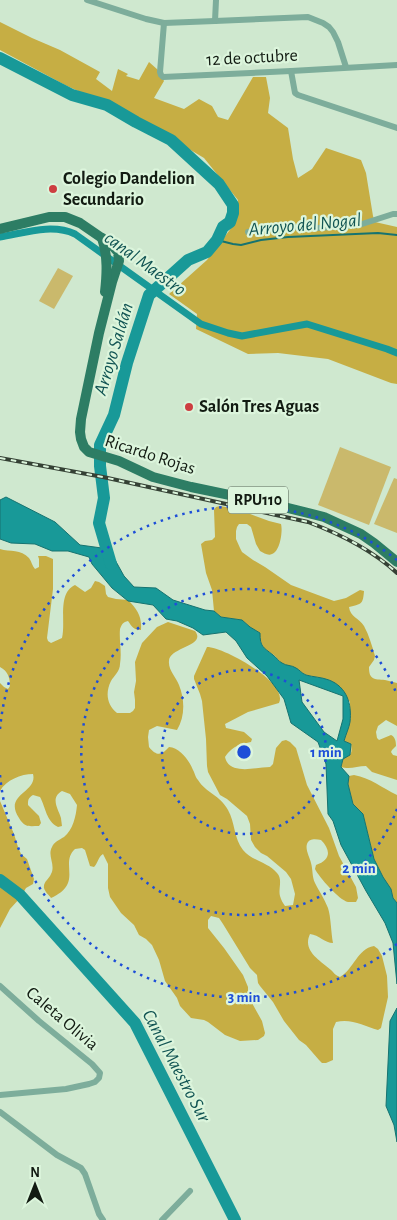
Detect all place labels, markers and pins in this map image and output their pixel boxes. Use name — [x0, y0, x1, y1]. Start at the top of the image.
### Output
place label: Colegio Dandelion Secundario — [63, 170, 195, 209]
marker: Colegio Dandelion Secundario — [47, 183, 59, 195]
place label: Salón Tres Aguas — [199, 398, 319, 416]
marker: Salón Tres Aguas — [183, 401, 195, 413]
centre of rings — [235, 743, 253, 761]

